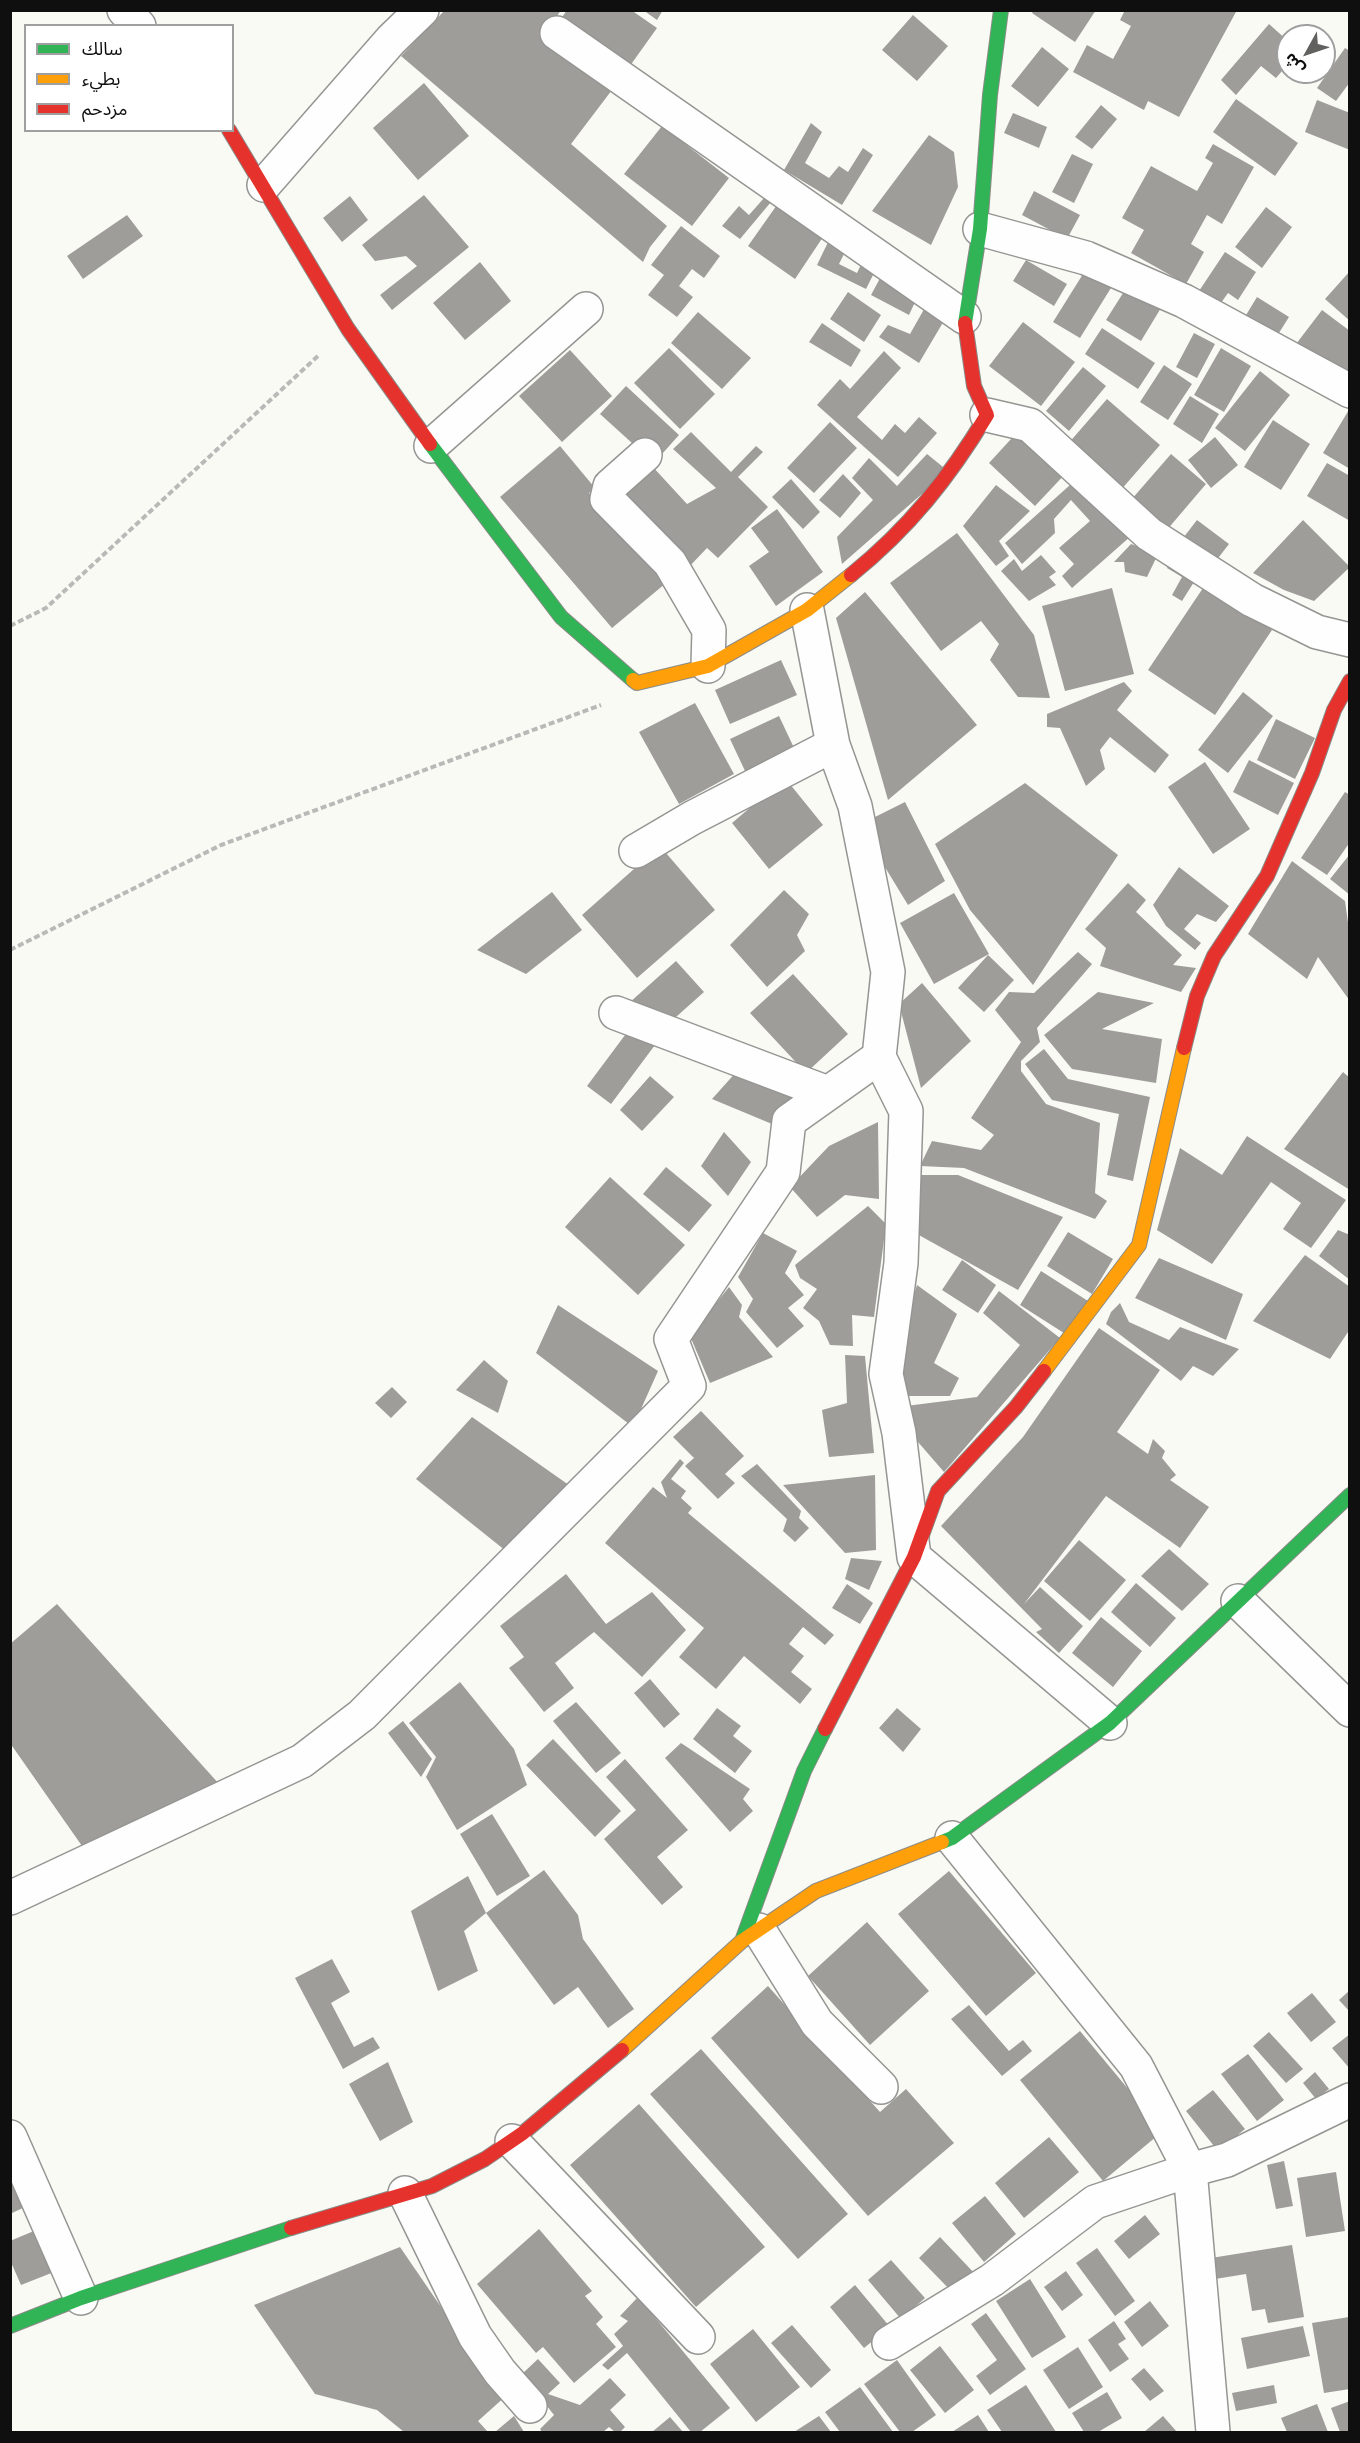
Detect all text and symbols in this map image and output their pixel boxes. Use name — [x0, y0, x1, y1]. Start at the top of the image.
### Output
legend — [24, 24, 234, 132]
north arrow — [1276, 24, 1336, 84]
text: سالك — [82, 37, 123, 60]
text: ش — [1279, 49, 1308, 79]
text: بطيء — [82, 67, 120, 90]
text: مزدحم — [82, 97, 127, 120]

